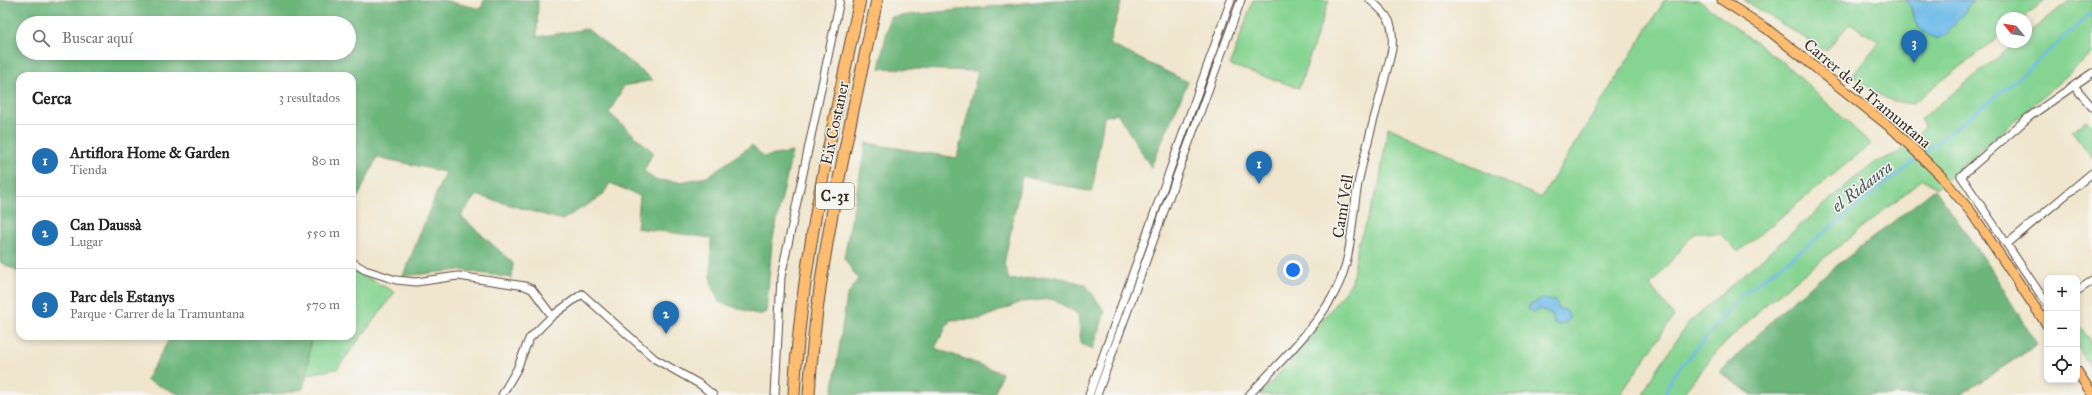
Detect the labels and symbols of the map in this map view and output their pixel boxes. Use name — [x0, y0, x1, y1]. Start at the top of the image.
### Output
north arrow — [1996, 12, 2032, 48]
pin: 3 — [1901, 30, 1927, 63]
street label: Carrer de la Tramuntana — [1800, 35, 1935, 152]
street label: Eix Costaner — [816, 80, 853, 167]
pin: 1 — [1246, 151, 1272, 184]
water label: el Ridaura — [1828, 156, 1897, 217]
street label: Camí Vell — [1328, 172, 1357, 239]
road number: C-31 — [816, 183, 854, 209]
your location — [1283, 260, 1303, 280]
pin: 2 — [653, 301, 679, 334]

